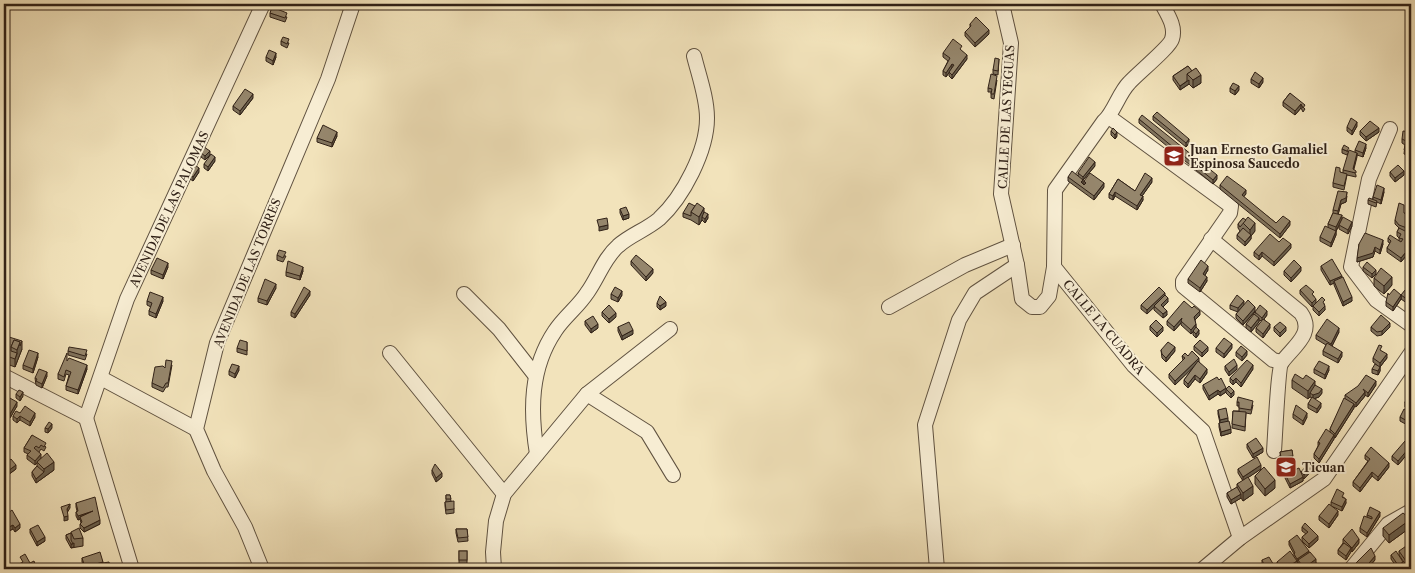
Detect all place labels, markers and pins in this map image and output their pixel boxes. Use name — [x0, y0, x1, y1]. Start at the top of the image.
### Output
place label: Juan Ernesto Gamaliel Espinosa Saucedo — [1188, 142, 1328, 171]
school or university icon: Juan Ernesto Gamaliel Espinosa Saucedo — [1162, 144, 1186, 168]
school or university icon: Ticuan — [1274, 455, 1298, 479]
place label: Ticuan — [1302, 460, 1346, 475]

